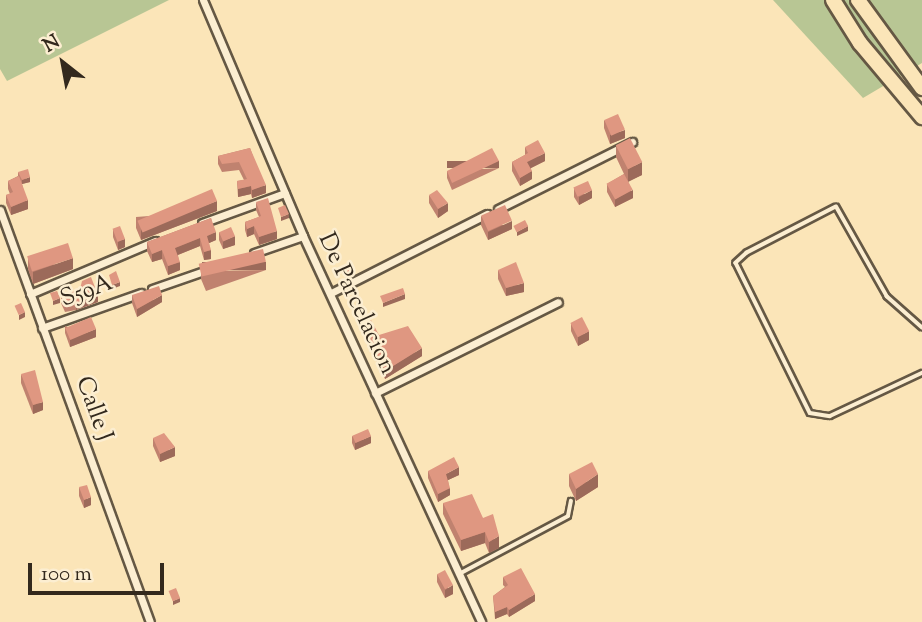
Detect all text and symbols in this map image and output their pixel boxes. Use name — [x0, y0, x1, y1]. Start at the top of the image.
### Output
north arrow — [28, 28, 98, 98]
text: N — [38, 29, 65, 60]
street label: De Parcelacion — [311, 229, 401, 379]
street label: S59A — [57, 269, 117, 315]
street label: Calle J — [68, 373, 118, 445]
scale bar — [32, 548, 168, 592]
text: 100 m — [41, 560, 92, 590]

